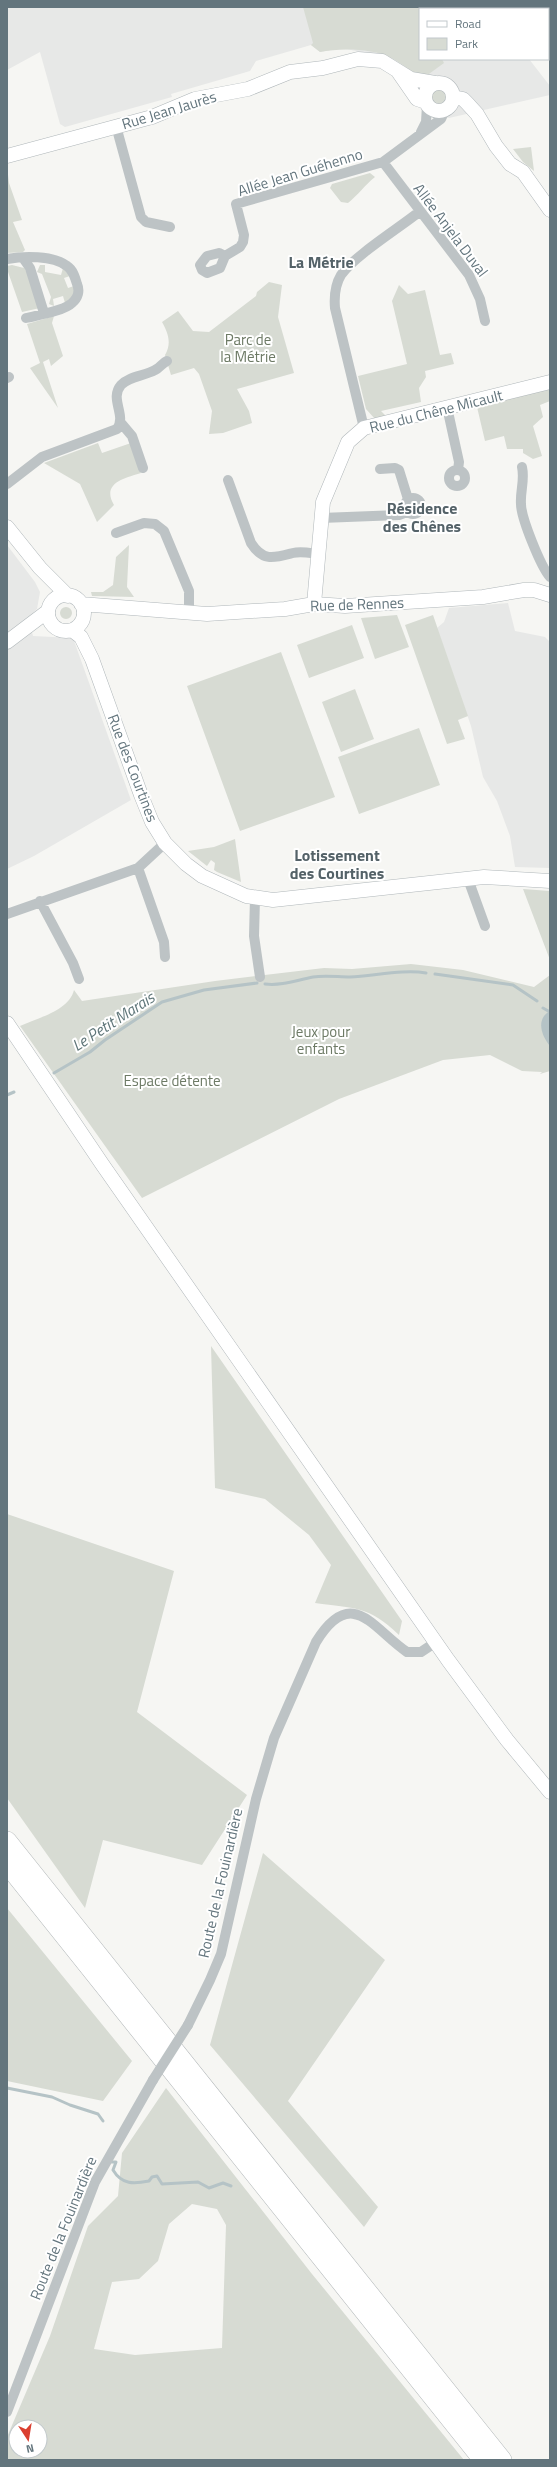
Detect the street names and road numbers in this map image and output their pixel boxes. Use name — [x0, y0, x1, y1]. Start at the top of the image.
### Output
street label: Rue Jean Jaurès — [119, 85, 219, 135]
street label: Allée Jean Guéhenno — [235, 142, 365, 202]
street label: Allée Anjela Duval — [408, 178, 494, 282]
street label: Rue du Chêne Micault — [367, 383, 506, 439]
street label: Rue de Rennes — [310, 591, 404, 617]
street label: Rue des Courtines — [102, 711, 164, 825]
street label: Route de la Fouinardière — [192, 1806, 248, 1960]
street label: Route de la Fouinardière — [24, 2153, 102, 2303]

